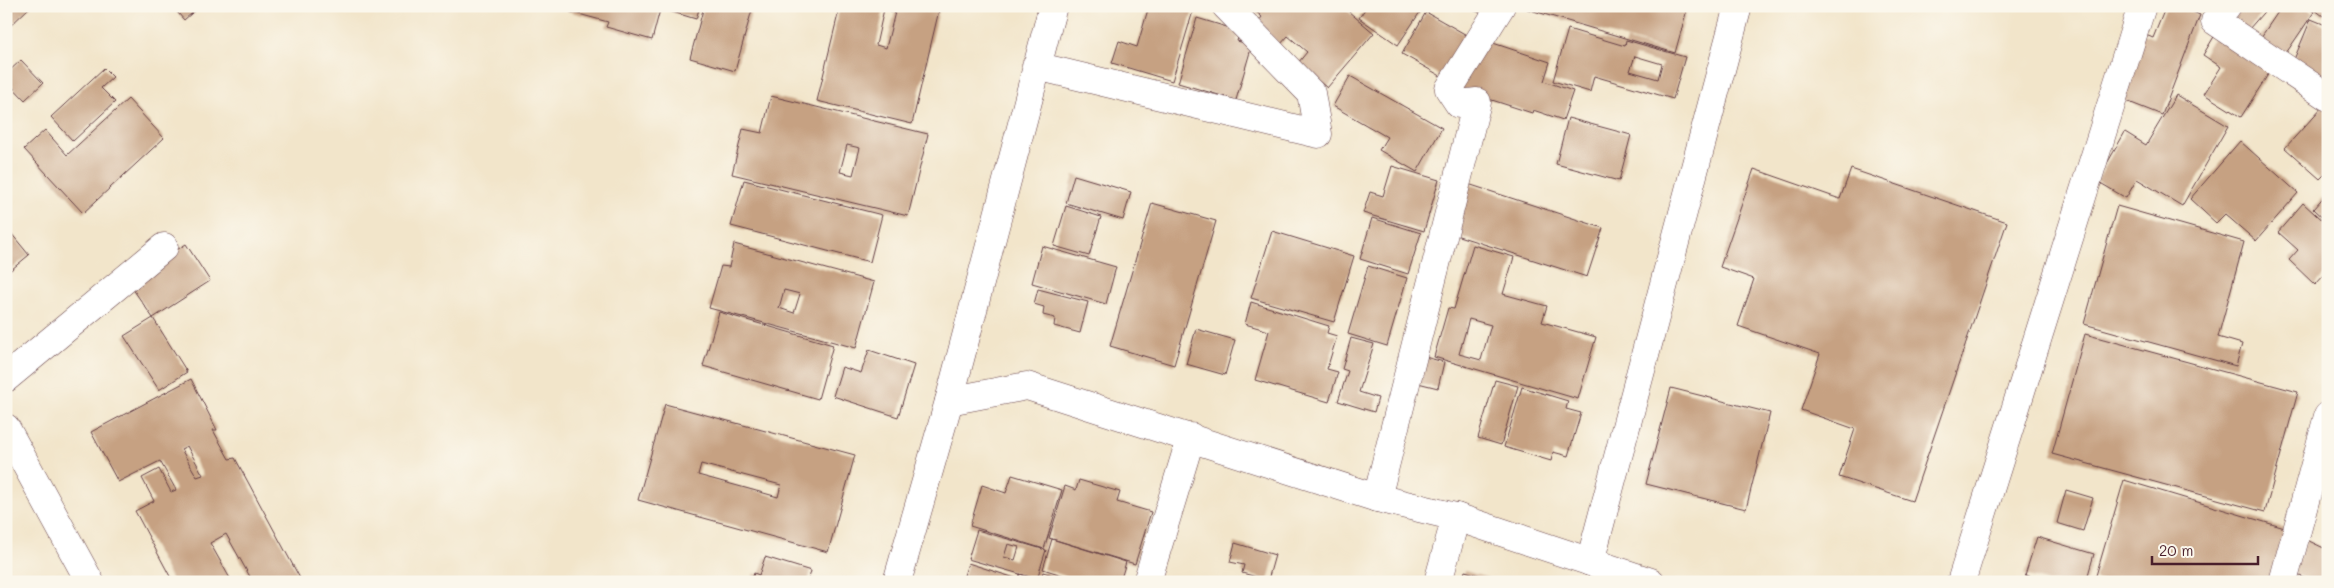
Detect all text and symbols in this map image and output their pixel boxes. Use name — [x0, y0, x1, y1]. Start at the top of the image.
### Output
scale bar — [2152, 533, 2258, 565]
text: 20 m — [2159, 540, 2193, 560]

